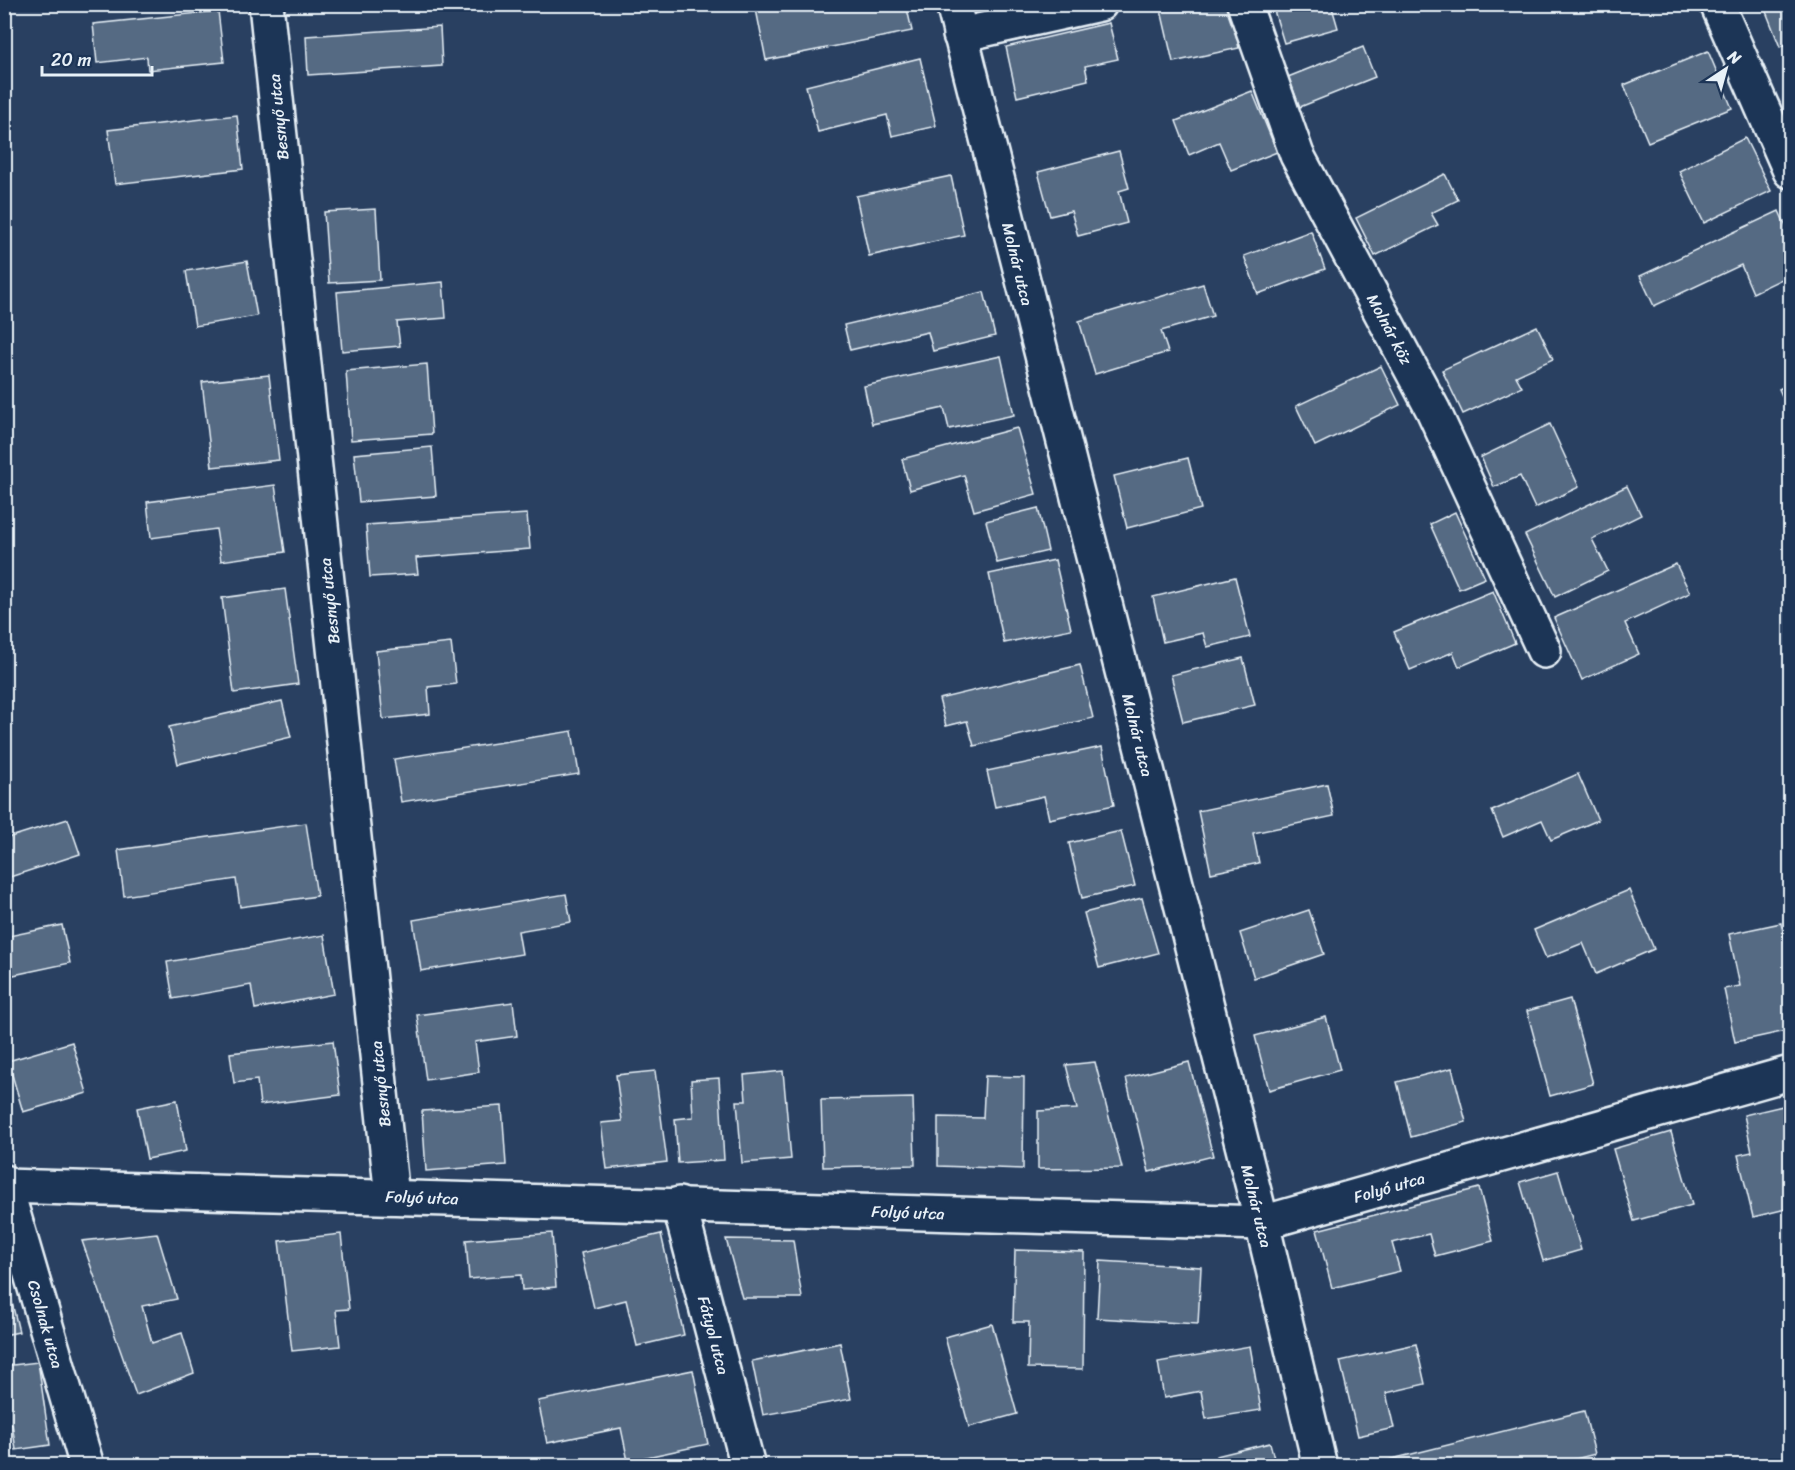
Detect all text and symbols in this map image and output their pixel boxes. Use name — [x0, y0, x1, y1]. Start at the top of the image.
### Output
scale bar — [42, 39, 152, 77]
north arrow — [1696, 39, 1756, 99]
text: N — [1721, 42, 1748, 73]
text: 20 m — [51, 44, 91, 76]
street label: Besnyő utca — [260, 72, 297, 161]
street label: Molnár utca — [993, 220, 1042, 309]
street label: Molnár köz — [1359, 288, 1421, 371]
street label: Besnyő utca — [311, 556, 348, 645]
street label: Molnár utca — [1113, 691, 1162, 780]
street label: Besnyő utca — [362, 1039, 399, 1128]
street label: Molnár utca — [1232, 1162, 1281, 1251]
street label: Folyó utca — [1350, 1163, 1428, 1211]
street label: Folyó utca — [385, 1182, 459, 1213]
street label: Folyó utca — [871, 1197, 945, 1228]
street label: Csolnak utca — [19, 1276, 72, 1372]
street label: Fátyol utca — [689, 1293, 738, 1378]

